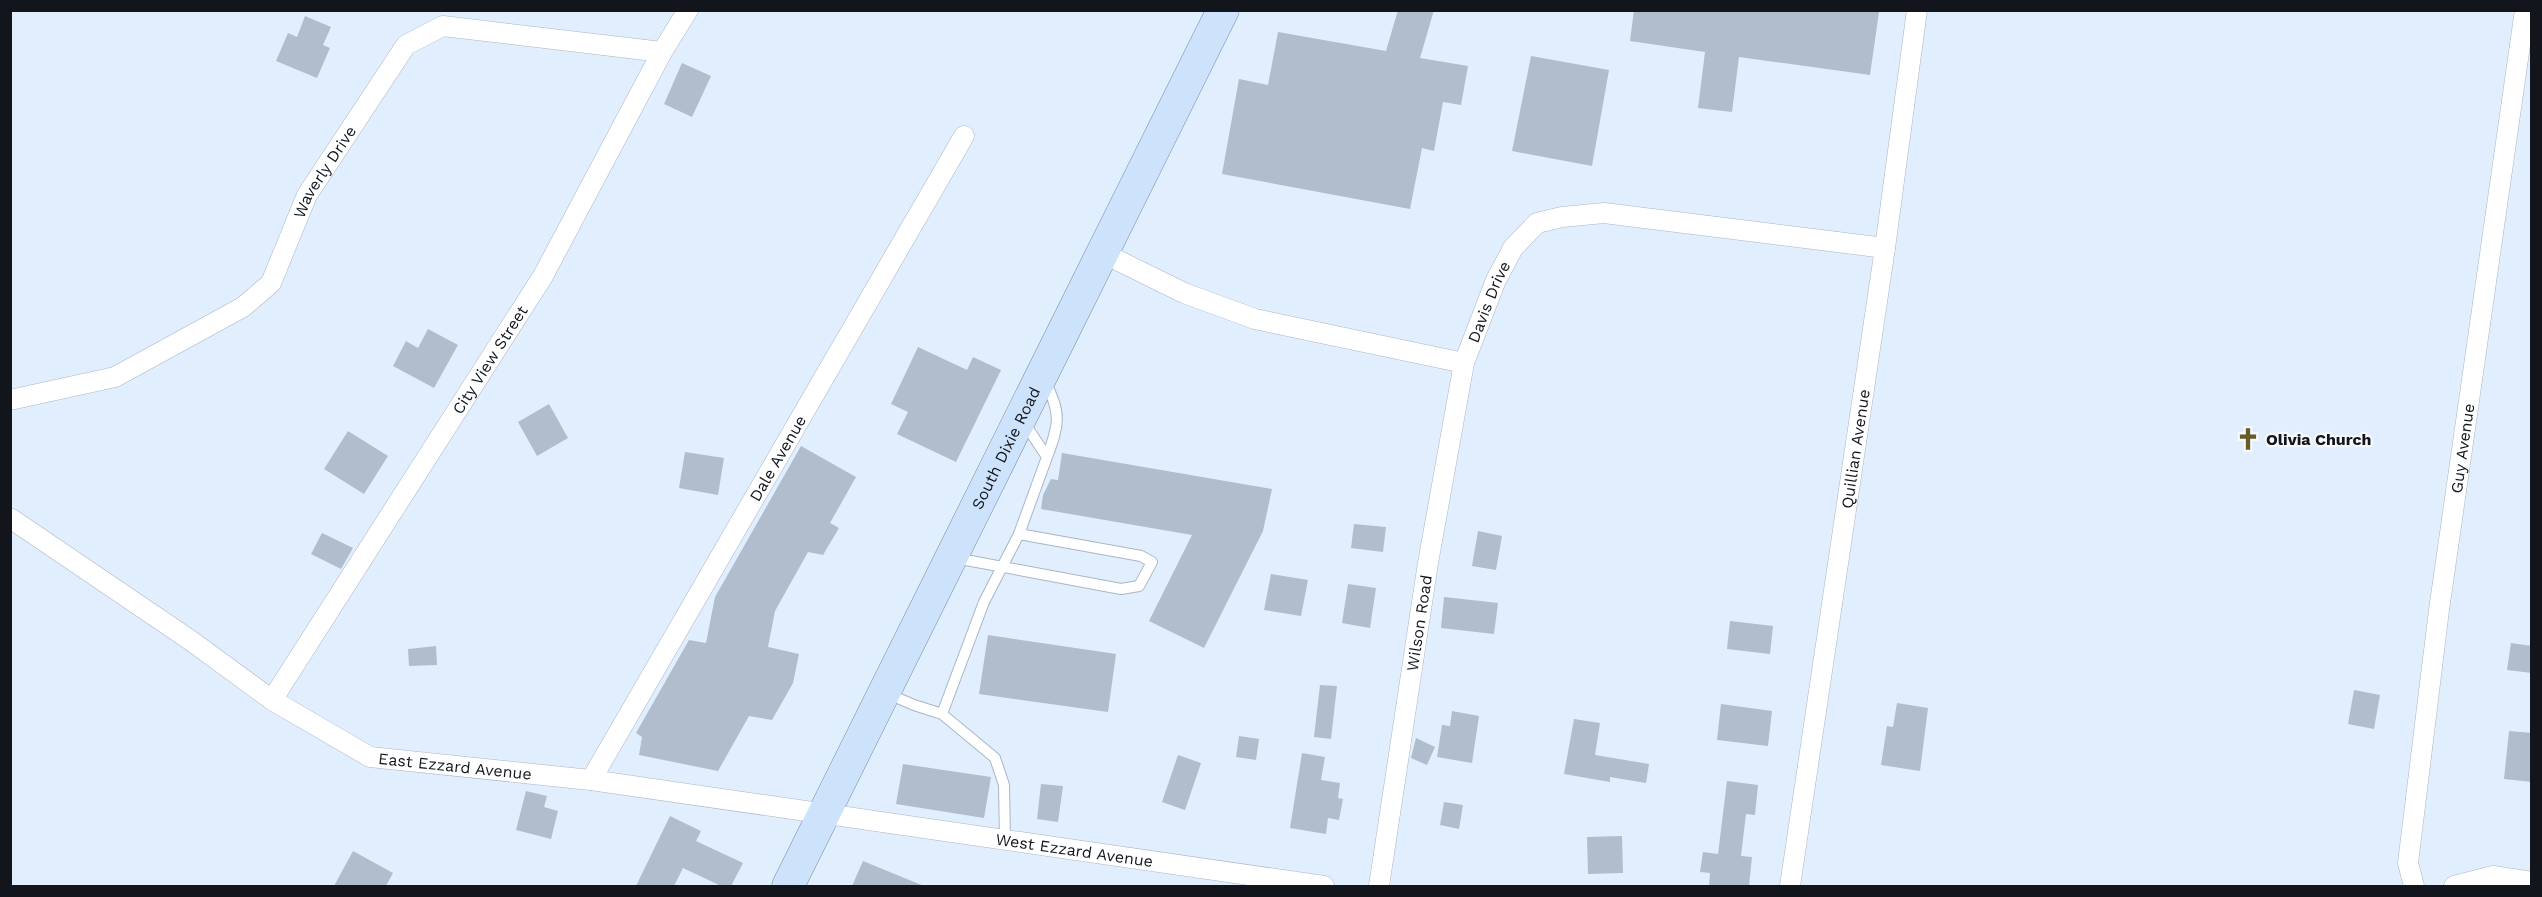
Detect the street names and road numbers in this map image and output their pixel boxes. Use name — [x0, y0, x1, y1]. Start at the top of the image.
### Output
street label: Waverly Drive — [290, 122, 360, 221]
street label: Davis Drive — [1464, 258, 1514, 345]
street label: City View Street — [448, 302, 532, 418]
street label: South Dixie Road — [968, 384, 1044, 513]
street label: Quillian Avenue — [1837, 388, 1874, 510]
street label: Guy Avenue — [2447, 402, 2479, 495]
street label: Dale Avenue — [746, 412, 810, 505]
street label: Wilson Road — [1403, 574, 1436, 672]
street label: East Ezzard Avenue — [377, 749, 533, 784]
street label: West Ezzard Avenue — [994, 830, 1154, 871]

